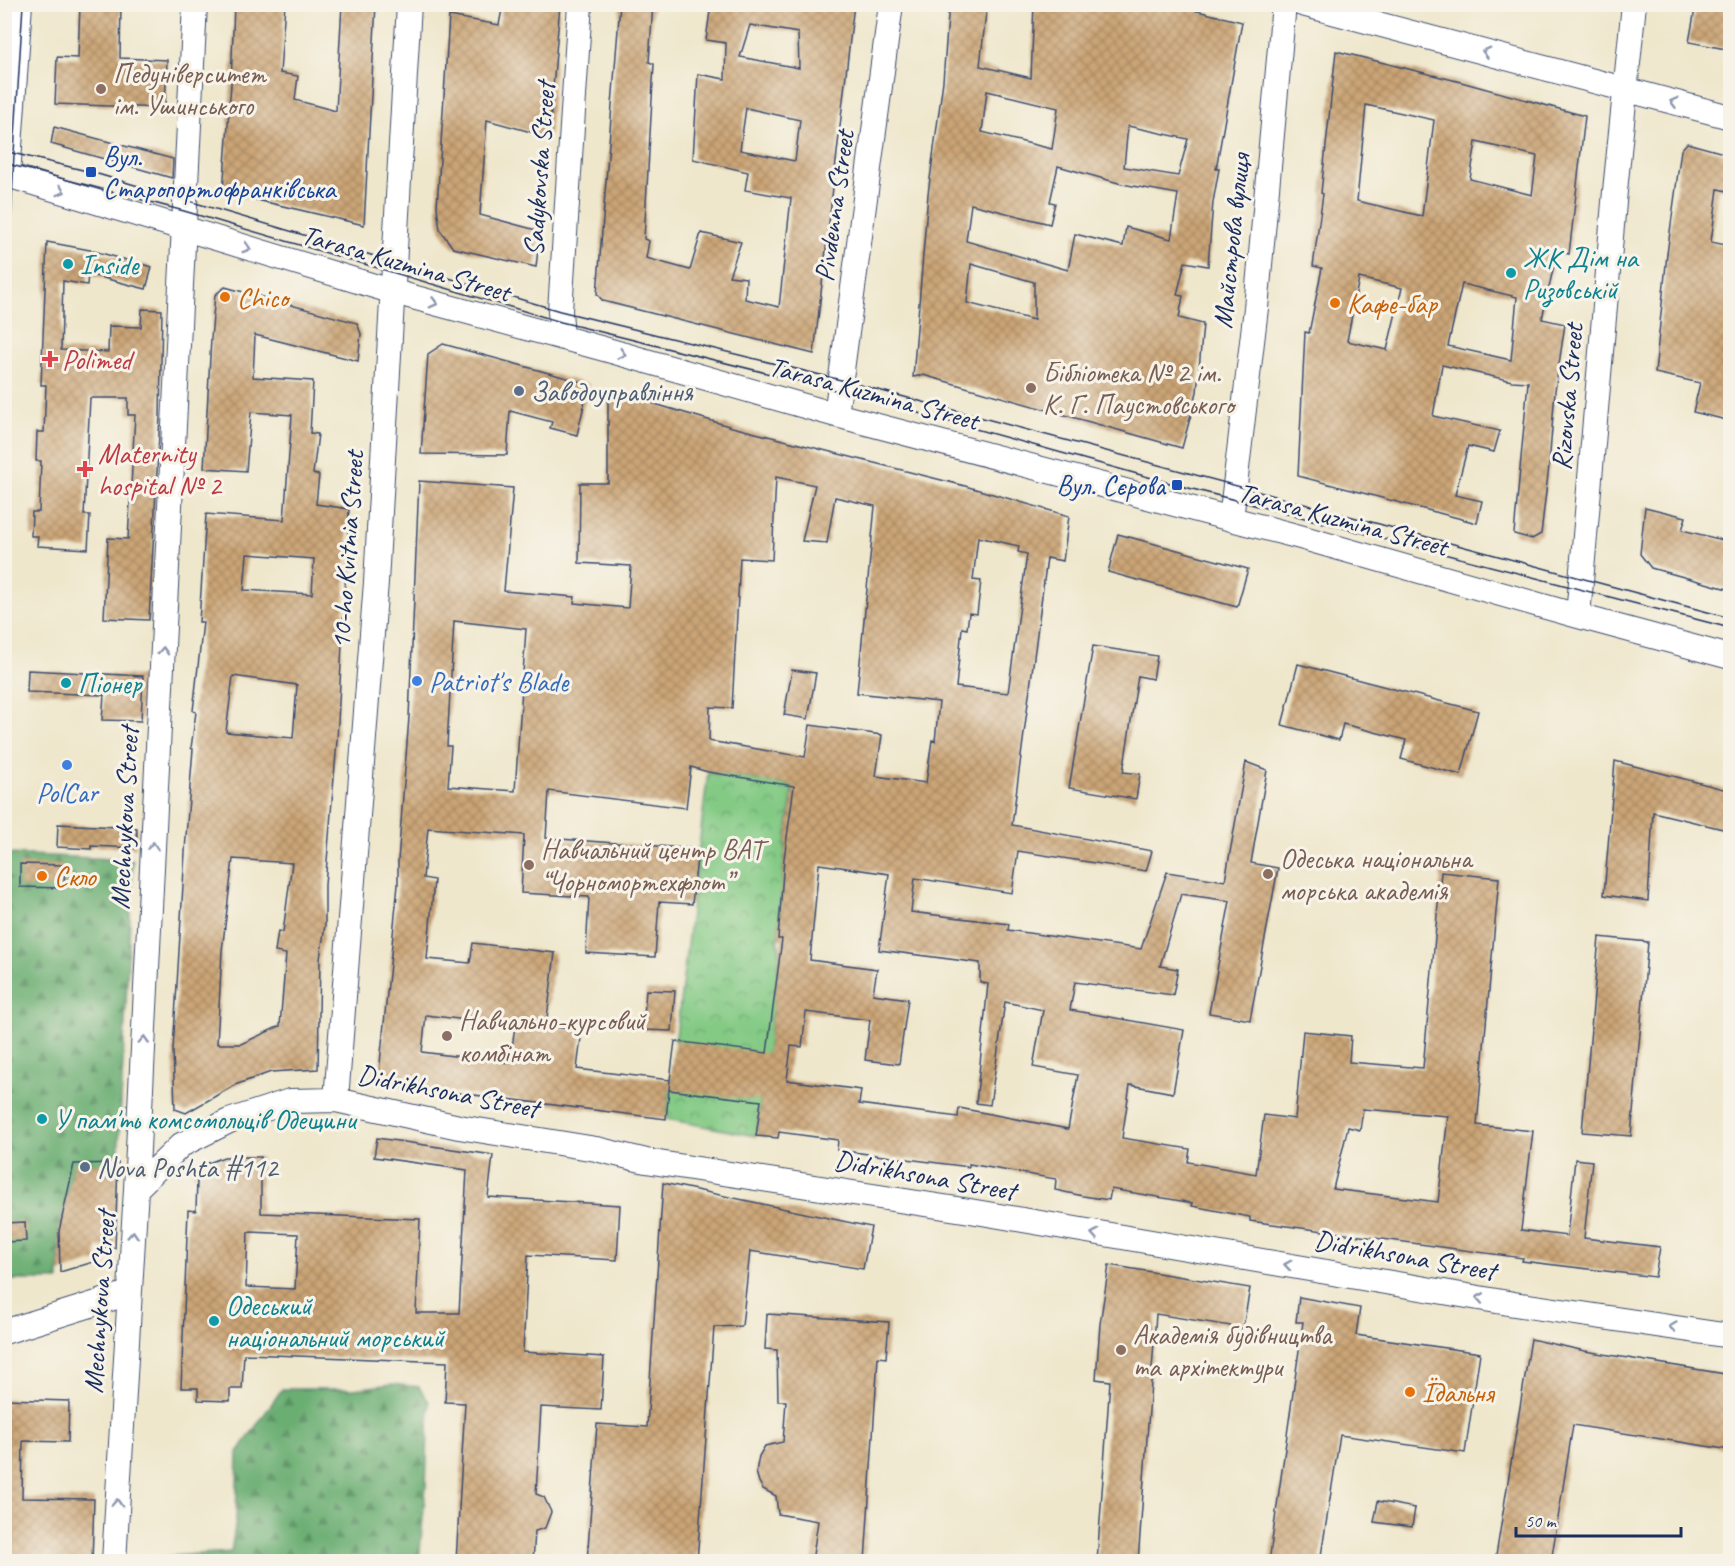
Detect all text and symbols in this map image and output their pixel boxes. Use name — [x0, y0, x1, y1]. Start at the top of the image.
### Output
one-way arrow — [1481, 47, 1491, 60]
place label: Педуніверситет ім. Ушинського — [113, 56, 267, 123]
street label: Sadykovska Street — [515, 77, 563, 257]
marker: Педуніверситет ім. Ушинського — [94, 82, 108, 96]
one-way arrow — [1669, 97, 1680, 109]
street label: Pivdenna Street — [806, 126, 862, 284]
place label: Вул. Старопортофранківська — [103, 139, 337, 206]
street label: Майстрова вулиця — [1204, 150, 1258, 330]
marker: Вул. Старопортофранківська — [84, 165, 98, 179]
one-way arrow — [55, 184, 66, 196]
street label: Tarasa Kuzmina Street — [298, 217, 517, 310]
place label: ЖК Дім на Ризовській — [1523, 240, 1640, 308]
one-way arrow — [241, 241, 252, 253]
place label: Inside — [80, 247, 140, 282]
marker: Inside — [61, 257, 75, 271]
marker: ЖК Дім на Ризовській — [1504, 266, 1518, 280]
place label: Chico — [237, 280, 291, 315]
place label: Кафе-бар — [1347, 286, 1438, 321]
marker: Chico — [218, 290, 232, 304]
one-way arrow — [428, 296, 439, 308]
marker: Кафе-бар — [1328, 296, 1342, 310]
street label: Rizovska Street — [1543, 320, 1591, 472]
place label: Polimed — [62, 342, 135, 377]
one-way arrow — [616, 347, 627, 359]
street label: Tarasa Kuzmina Street — [765, 348, 985, 438]
marker: Polimed — [43, 352, 57, 366]
place label: Бібліотека № 2 ім. К. Г. Паустовського — [1043, 355, 1237, 422]
place label: Заводоуправління — [531, 374, 694, 409]
marker: Бібліотека № 2 ім. К. Г. Паустовського — [1024, 381, 1038, 395]
marker: Заводоуправління — [512, 384, 526, 398]
place label: Maternity hospital № 2 — [98, 436, 223, 503]
street label: 10-ho Kvitnia Street — [323, 447, 372, 650]
marker: Maternity hospital № 2 — [76, 460, 94, 478]
place label: Вул. Сєрова — [1057, 468, 1167, 503]
street label: Tarasa Kuzmina Street — [1234, 474, 1454, 564]
marker: Вул. Сєрова — [1170, 478, 1184, 492]
one-way arrow — [156, 646, 169, 655]
place label: Patriot's Blade — [429, 664, 570, 699]
place label: Піонер — [78, 666, 143, 701]
marker: Patriot's Blade — [410, 674, 424, 688]
marker: Піонер — [59, 676, 73, 690]
street label: Mechnykova Street — [102, 722, 146, 910]
marker: PolCar — [60, 758, 74, 772]
place label: PolCar — [36, 775, 100, 810]
place label: Навчальний центр ВАТ “Чорномортехфлот” — [541, 832, 770, 899]
one-way arrow — [147, 841, 160, 850]
place label: Одеська національна морська академія — [1280, 841, 1474, 908]
marker: Навчальний центр ВАТ “Чорномортехфлот” — [522, 858, 536, 872]
place label: Скло — [54, 859, 98, 894]
marker: Одеська національна морська академія — [1261, 867, 1275, 881]
marker: Скло — [35, 869, 49, 883]
place label: Навчально-курсовий комбінат — [459, 1003, 647, 1070]
marker: Навчально-курсовий комбінат — [440, 1029, 454, 1043]
one-way arrow — [137, 1036, 150, 1045]
street label: Didrikhsona Street — [355, 1056, 545, 1126]
place label: У пам'ть комсомольців Одещини — [54, 1102, 359, 1137]
marker: У пам'ть комсомольців Одещини — [35, 1112, 49, 1126]
street label: Didrikhsona Street — [832, 1142, 1022, 1209]
place label: Nova Poshta #112 — [97, 1150, 280, 1185]
marker: Nova Poshta #112 — [78, 1160, 92, 1174]
street label: Mechnykova Street — [75, 1206, 123, 1394]
street label: Didrikhsona Street — [1312, 1222, 1502, 1289]
one-way arrow — [1090, 1228, 1100, 1241]
one-way arrow — [126, 1231, 139, 1240]
one-way arrow — [1283, 1260, 1292, 1272]
place label: Одеський національний морський — [226, 1288, 446, 1355]
one-way arrow — [1475, 1292, 1485, 1305]
marker: Одеський національний морський — [207, 1314, 221, 1328]
place label: Академія будівництва та архітектури — [1133, 1317, 1333, 1384]
one-way arrow — [1668, 1322, 1677, 1334]
marker: Академія будівництва та архітектури — [1114, 1343, 1128, 1357]
place label: Їдальня — [1422, 1375, 1496, 1410]
marker: Їдальня — [1403, 1385, 1417, 1399]
one-way arrow — [111, 1499, 124, 1508]
scale bar — [1516, 1500, 1681, 1538]
text: 50 m — [1525, 1510, 1558, 1532]

